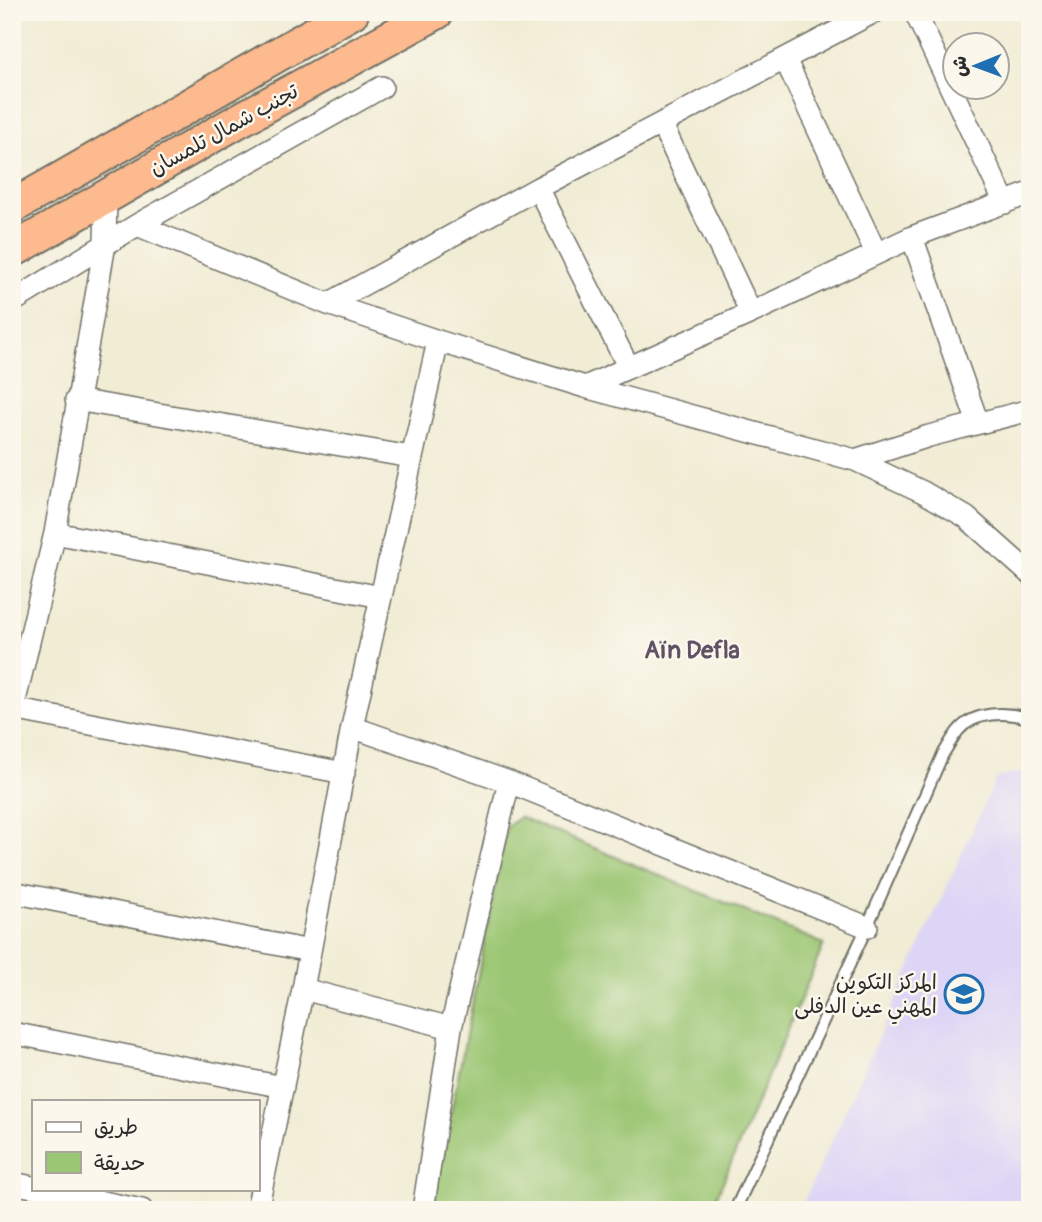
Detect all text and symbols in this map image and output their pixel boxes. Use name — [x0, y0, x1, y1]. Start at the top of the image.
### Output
north arrow — [940, 32, 1010, 102]
text: ش — [948, 56, 972, 77]
street label: تجنب شمال تلمسان — [145, 77, 304, 182]
district label: Aïn Defla — [644, 636, 740, 665]
place label: المركز التكوين المهني عين الدفلى — [794, 969, 937, 1025]
school or university icon: المركز التكوين المهني عين الدفلى — [943, 973, 985, 1015]
legend — [32, 1100, 259, 1190]
text: طريق — [94, 1114, 138, 1141]
text: حديقة — [94, 1150, 145, 1177]

